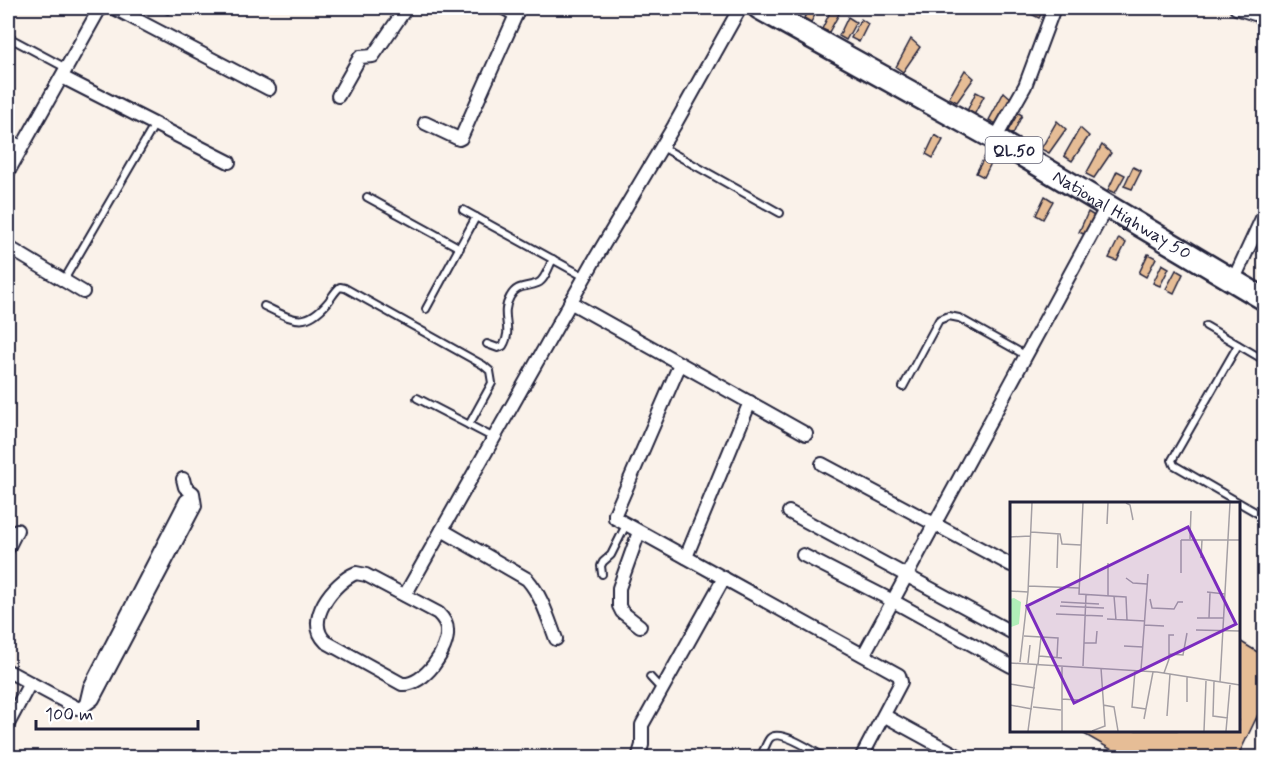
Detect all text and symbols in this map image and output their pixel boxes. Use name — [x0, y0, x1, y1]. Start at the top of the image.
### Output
road number: QL.50 — [986, 137, 1042, 163]
street label: National Highway 50 — [1048, 165, 1196, 266]
inset map — [1010, 502, 1239, 732]
scale bar — [36, 693, 198, 731]
text: 100 m — [45, 703, 93, 727]

